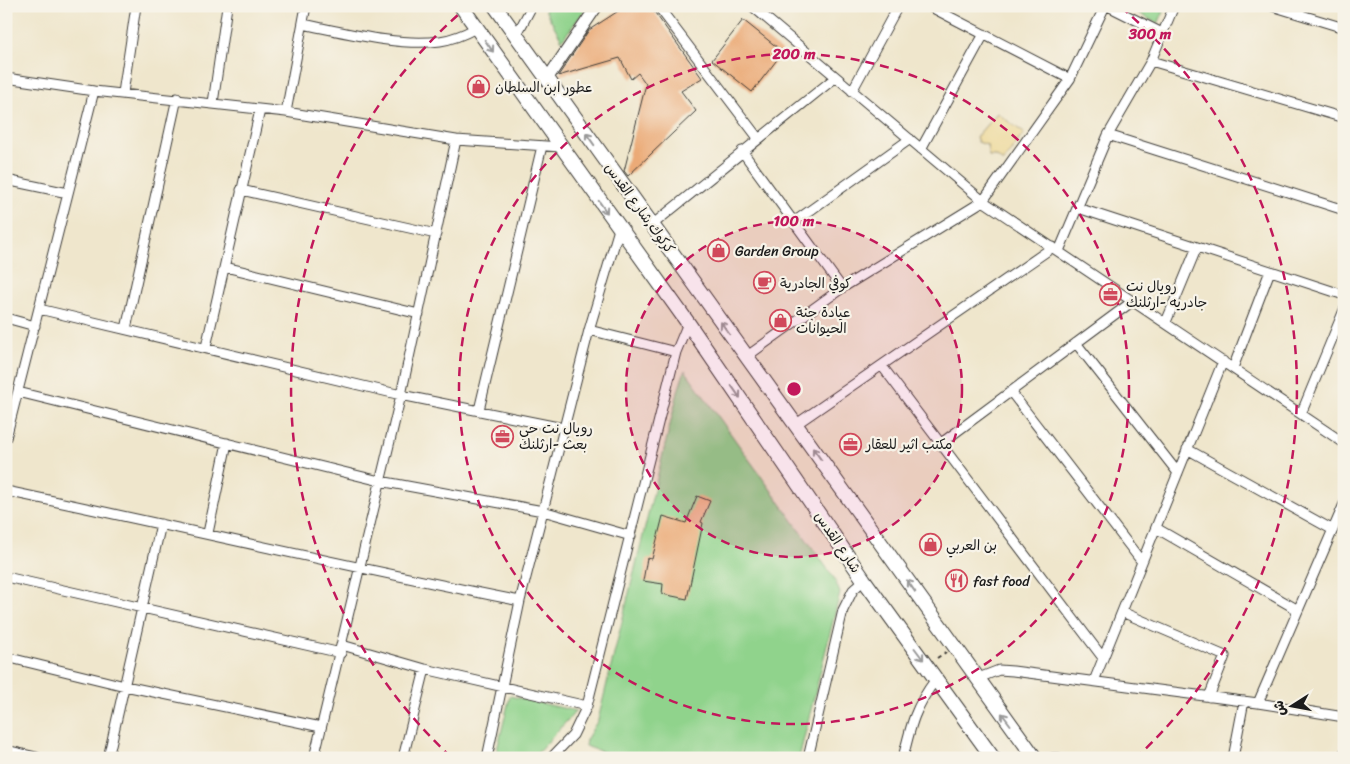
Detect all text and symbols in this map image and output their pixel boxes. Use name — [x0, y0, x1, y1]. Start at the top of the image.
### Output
text: 300 m — [1128, 21, 1172, 47]
one-way arrow — [484, 39, 494, 53]
text: 200 m — [771, 41, 816, 67]
shop icon: عطور ابن السلطان — [467, 75, 491, 99]
place label: عطور ابن السلطان — [495, 75, 593, 100]
one-way arrow — [585, 132, 595, 146]
street label: كركوك,شارع القدس — [598, 157, 681, 259]
one-way arrow — [598, 200, 608, 214]
text: 100 m — [774, 208, 815, 234]
shop icon: Garden Group — [707, 239, 731, 263]
place label: Garden Group — [735, 239, 819, 264]
cafe icon: كوفي الجادرية — [752, 271, 776, 295]
place label: كوفي الجادرية — [780, 271, 852, 296]
place label: رويال نت جادريه -ارثلنك — [1126, 274, 1207, 315]
office icon: رويال نت جادريه -ارثلنك — [1098, 282, 1122, 306]
place label: عيادة جنة الحيوانات — [796, 300, 850, 341]
shop icon: عيادة جنة الحيوانات — [768, 308, 792, 332]
one-way arrow — [720, 321, 730, 335]
centre of rings — [785, 380, 803, 398]
one-way arrow — [731, 385, 741, 399]
place label: رويال نت حي بعث -ارثلنك — [519, 416, 593, 457]
office icon: رويال نت حي بعث -ارثلنك — [491, 424, 515, 448]
office icon: مكتب اثير للعقار — [838, 432, 862, 456]
place label: مكتب اثير للعقار — [865, 432, 952, 457]
one-way arrow — [811, 448, 822, 461]
street label: شارع القدس — [808, 506, 868, 578]
shop icon: بن العربي — [918, 533, 942, 557]
place label: بن العربي — [946, 533, 997, 558]
restaurant icon: fast food — [945, 569, 969, 593]
place label: fast food — [973, 569, 1031, 594]
one-way arrow — [906, 580, 916, 594]
one-way arrow — [913, 647, 924, 660]
north arrow — [1268, 682, 1318, 732]
text: ش — [1266, 698, 1293, 718]
one-way arrow — [1000, 713, 1011, 726]

